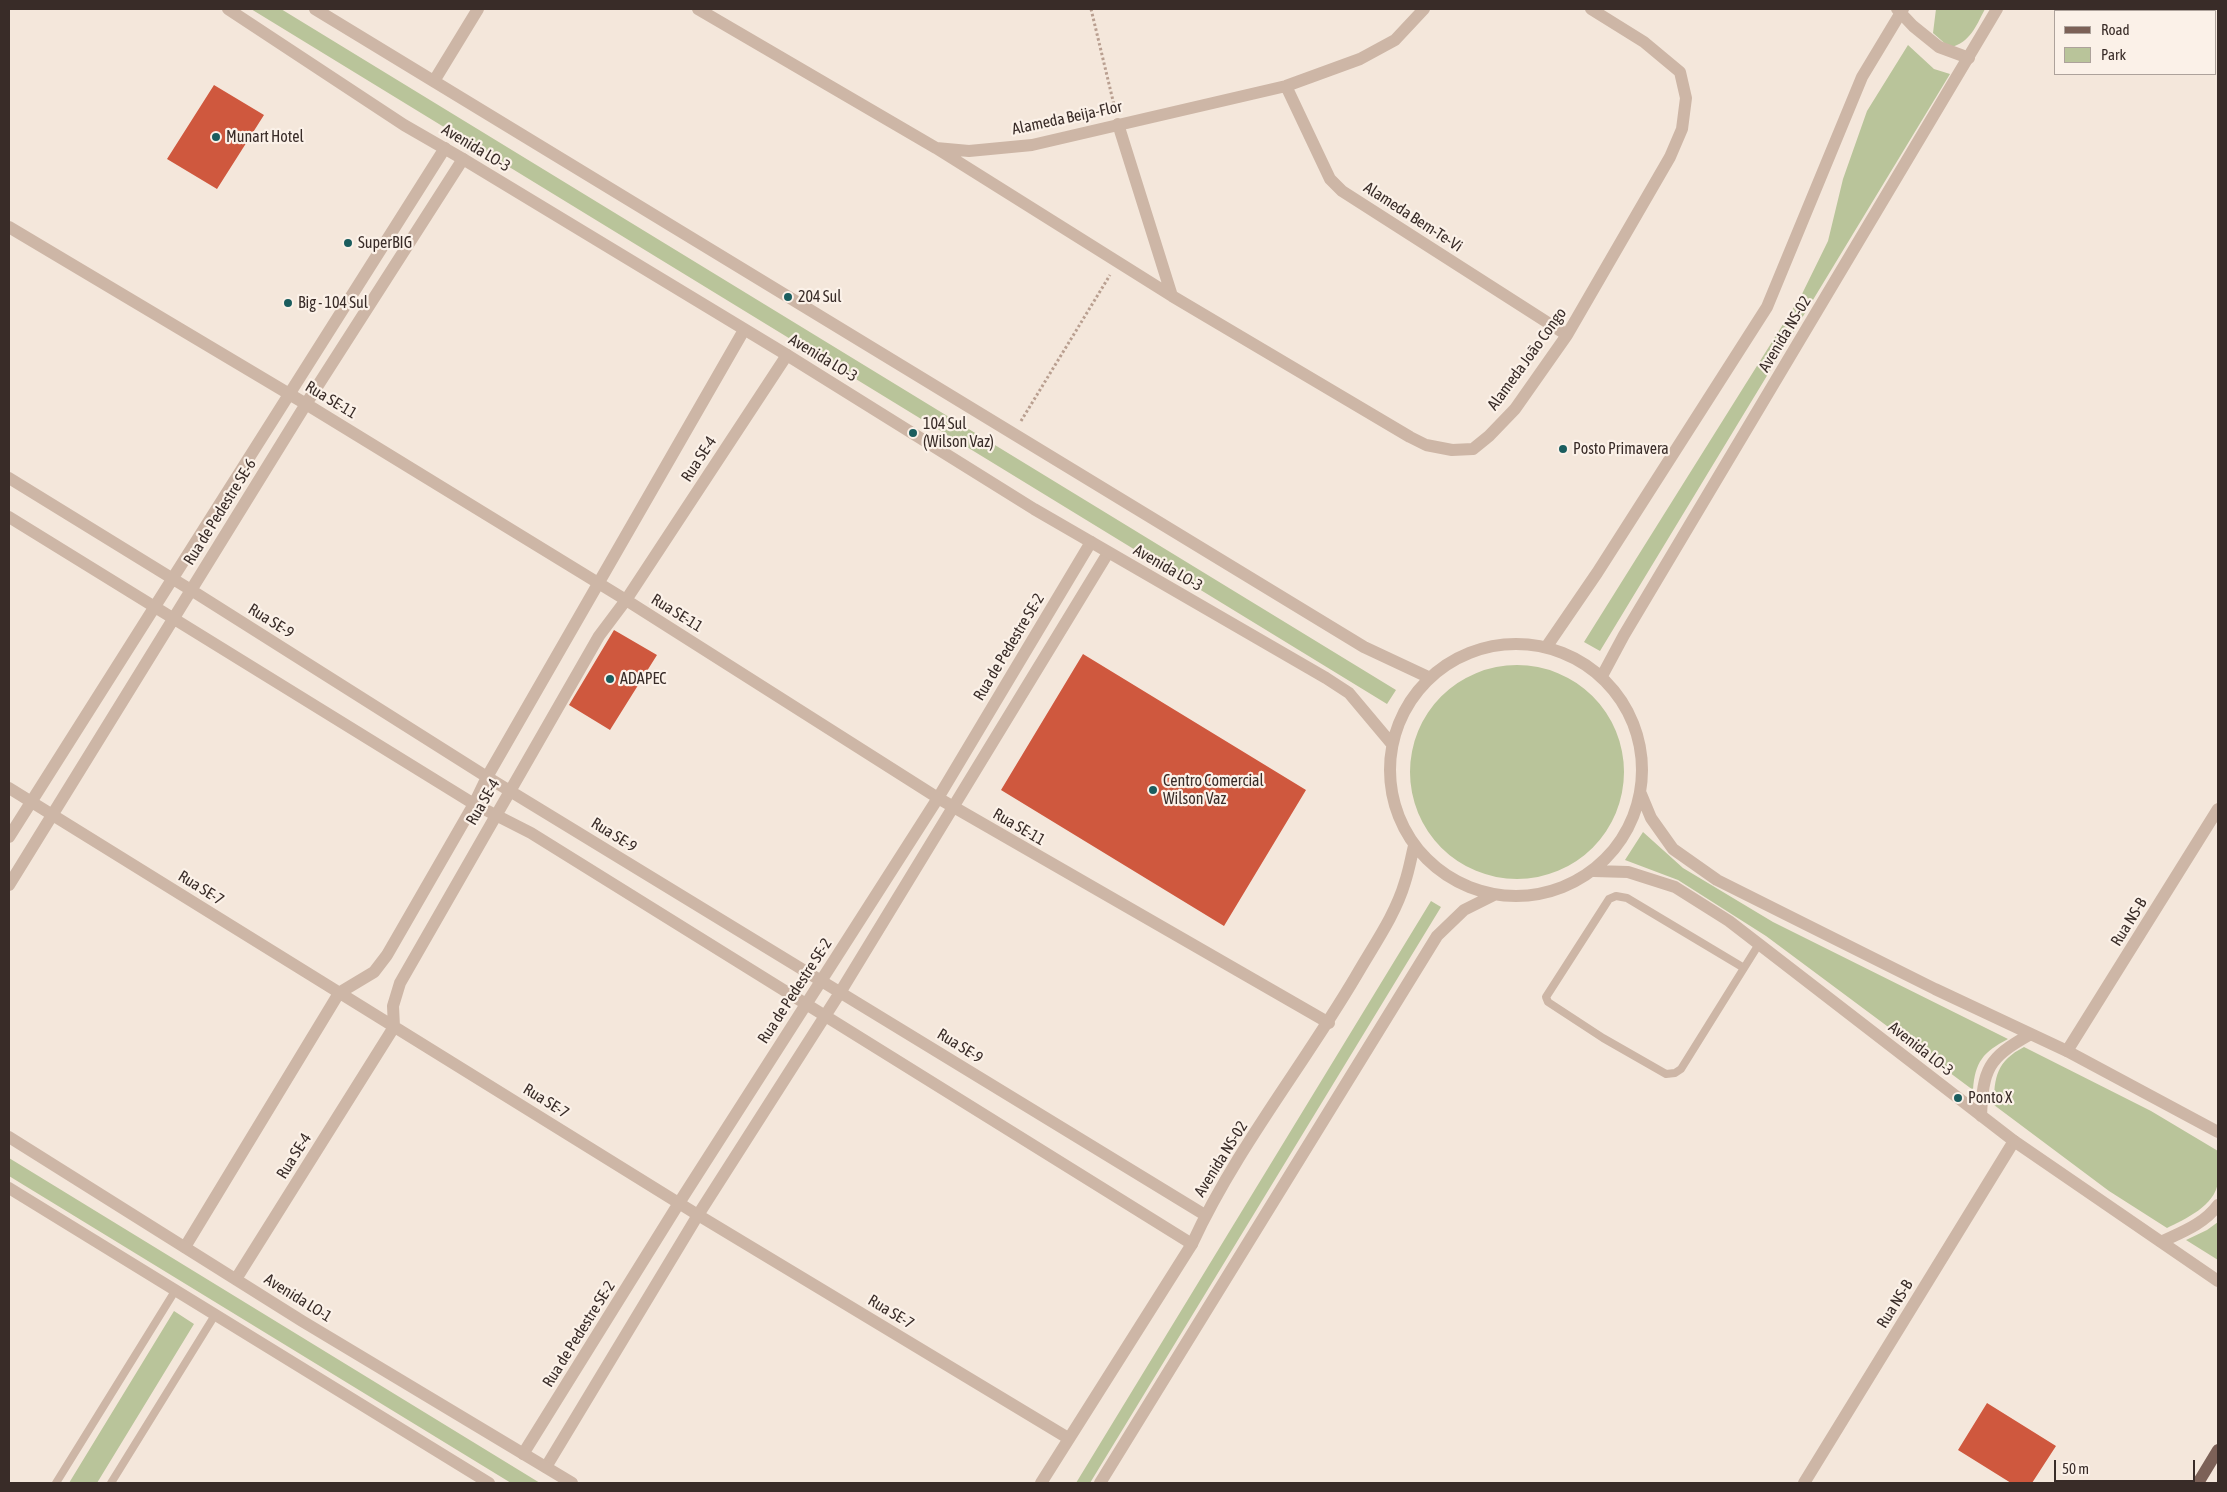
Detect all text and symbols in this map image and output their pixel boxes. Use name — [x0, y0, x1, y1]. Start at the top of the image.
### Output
legend — [2054, 10, 2217, 75]
text: Road — [2101, 21, 2130, 38]
text: Park — [2101, 46, 2126, 63]
street label: Alameda Beija-Flor — [1010, 97, 1124, 139]
street label: Avenida LO-3 — [438, 120, 514, 176]
place label: Munart Hotel — [226, 127, 304, 147]
marker: Munart Hotel — [210, 131, 222, 143]
street label: Alameda Bem-Te-Vi — [1360, 178, 1466, 256]
place label: SuperBIG — [358, 233, 412, 253]
marker: SuperBIG — [342, 237, 354, 249]
place label: 204 Sul — [798, 287, 841, 307]
marker: 204 Sul — [782, 291, 794, 303]
street label: Avenida NS-02 — [1755, 292, 1815, 376]
place label: Big - 104 Sul — [298, 293, 368, 313]
marker: Big - 104 Sul — [282, 297, 294, 309]
street label: Alameda João Congo — [1483, 304, 1571, 414]
street label: Avenida LO-3 — [785, 330, 861, 386]
street label: Rua SE-11 — [302, 377, 360, 423]
place label: 104 Sul (Wilson Vaz) — [923, 414, 994, 452]
marker: 104 Sul (Wilson Vaz) — [907, 427, 919, 439]
street label: Rua SE-4 — [677, 433, 721, 485]
place label: Posto Primavera — [1573, 439, 1669, 459]
marker: Posto Primavera — [1557, 443, 1569, 455]
street label: Rua de Pedestre SE-6 — [180, 455, 260, 569]
street label: Avenida LO-3 — [1130, 540, 1206, 596]
street label: Rua SE-11 — [648, 590, 706, 636]
street label: Rua de Pedestre SE-2 — [969, 590, 1049, 704]
street label: Rua SE-9 — [245, 600, 297, 642]
place label: ADAPEC — [620, 669, 666, 689]
marker: ADAPEC — [604, 673, 616, 685]
place label: Centro Comercial Wilson Vaz — [1163, 771, 1264, 809]
street label: Rua SE-4 — [462, 775, 504, 829]
marker: Centro Comercial Wilson Vaz — [1147, 784, 1159, 796]
street label: Rua SE-11 — [989, 804, 1049, 850]
street label: Rua SE-9 — [588, 814, 640, 856]
street label: Rua SE-7 — [175, 867, 227, 909]
street label: Rua NS-B — [2107, 894, 2151, 950]
street label: Rua de Pedestre SE-2 — [754, 935, 836, 1047]
street label: Avenida LO-3 — [1885, 1018, 1957, 1080]
street label: Rua SE-9 — [934, 1025, 986, 1067]
street label: Rua SE-7 — [520, 1080, 572, 1122]
place label: Ponto X — [1968, 1088, 2012, 1108]
marker: Ponto X — [1952, 1092, 1964, 1104]
street label: Avenida NS-02 — [1190, 1118, 1252, 1200]
street label: Rua SE-4 — [273, 1130, 315, 1182]
street label: Avenida LO-1 — [261, 1270, 335, 1326]
street label: Rua NS-B — [1873, 1276, 1917, 1332]
street label: Rua de Pedestre SE-2 — [539, 1277, 619, 1391]
street label: Rua SE-7 — [864, 1291, 918, 1333]
scale bar — [2057, 1450, 2198, 1482]
text: 50 m — [2062, 1460, 2089, 1477]

